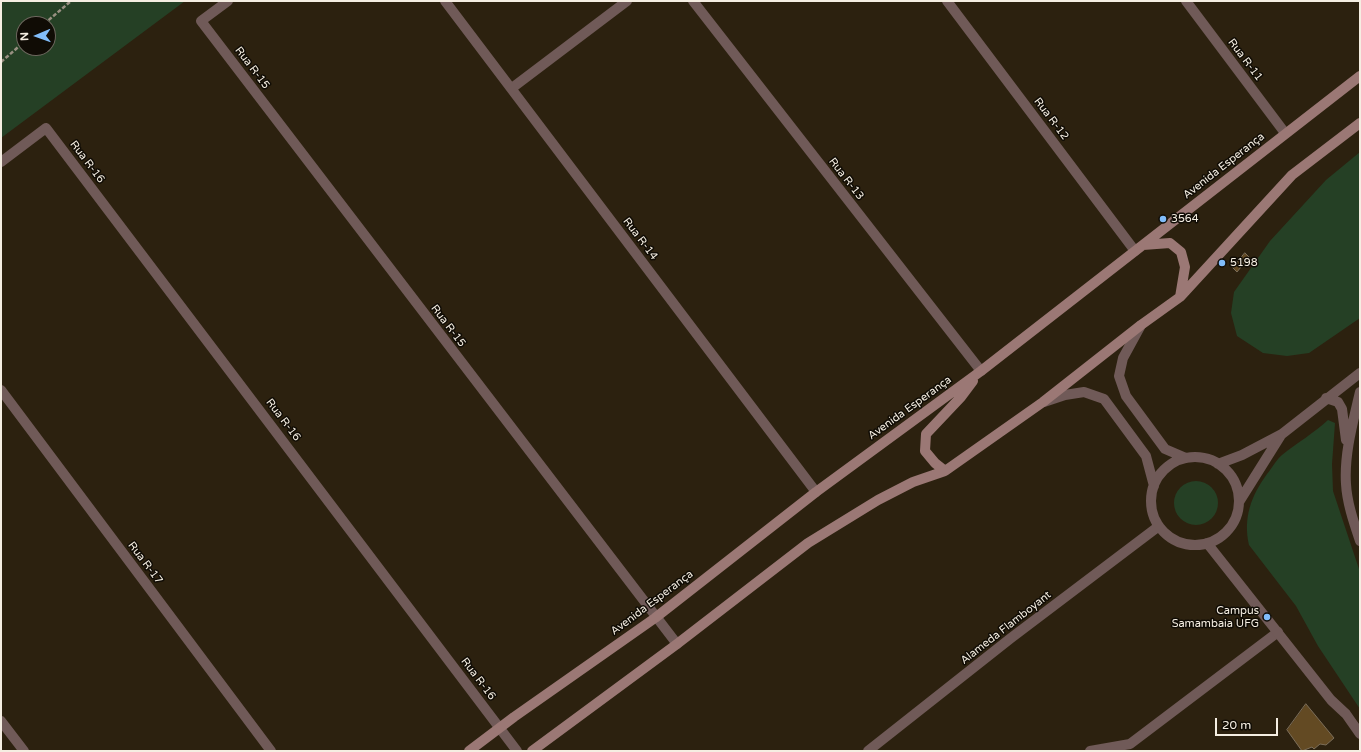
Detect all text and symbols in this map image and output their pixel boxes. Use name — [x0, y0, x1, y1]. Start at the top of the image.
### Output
north arrow — [16, 16, 56, 56]
text: N — [18, 32, 31, 41]
street label: Rua R-11 — [1225, 36, 1265, 84]
street label: Rua R-15 — [232, 44, 272, 92]
street label: Rua R-12 — [1031, 95, 1071, 143]
street label: Avenida Esperança — [1181, 130, 1267, 202]
street label: Rua R-16 — [67, 138, 107, 186]
street label: Rua R-13 — [825, 155, 867, 203]
place label: 3564 — [1171, 212, 1199, 226]
marker: 3564 — [1158, 214, 1168, 224]
street label: Rua R-14 — [620, 215, 660, 263]
place label: 5198 — [1230, 256, 1258, 270]
marker: 5198 — [1217, 258, 1227, 268]
street label: Rua R-15 — [428, 302, 468, 350]
street label: Avenida Esperança — [866, 373, 954, 443]
street label: Rua R-16 — [263, 396, 303, 444]
street label: Rua R-17 — [125, 539, 165, 587]
street label: Avenida Esperança — [608, 568, 696, 638]
street label: Alameda Flamboyant — [958, 589, 1054, 667]
place label: Campus Samambaia UFG — [1172, 604, 1259, 630]
marker: Campus Samambaia UFG — [1262, 612, 1272, 622]
street label: Rua R-16 — [458, 655, 498, 703]
scale bar — [1217, 710, 1280, 736]
text: 20 m — [1222, 718, 1251, 732]

